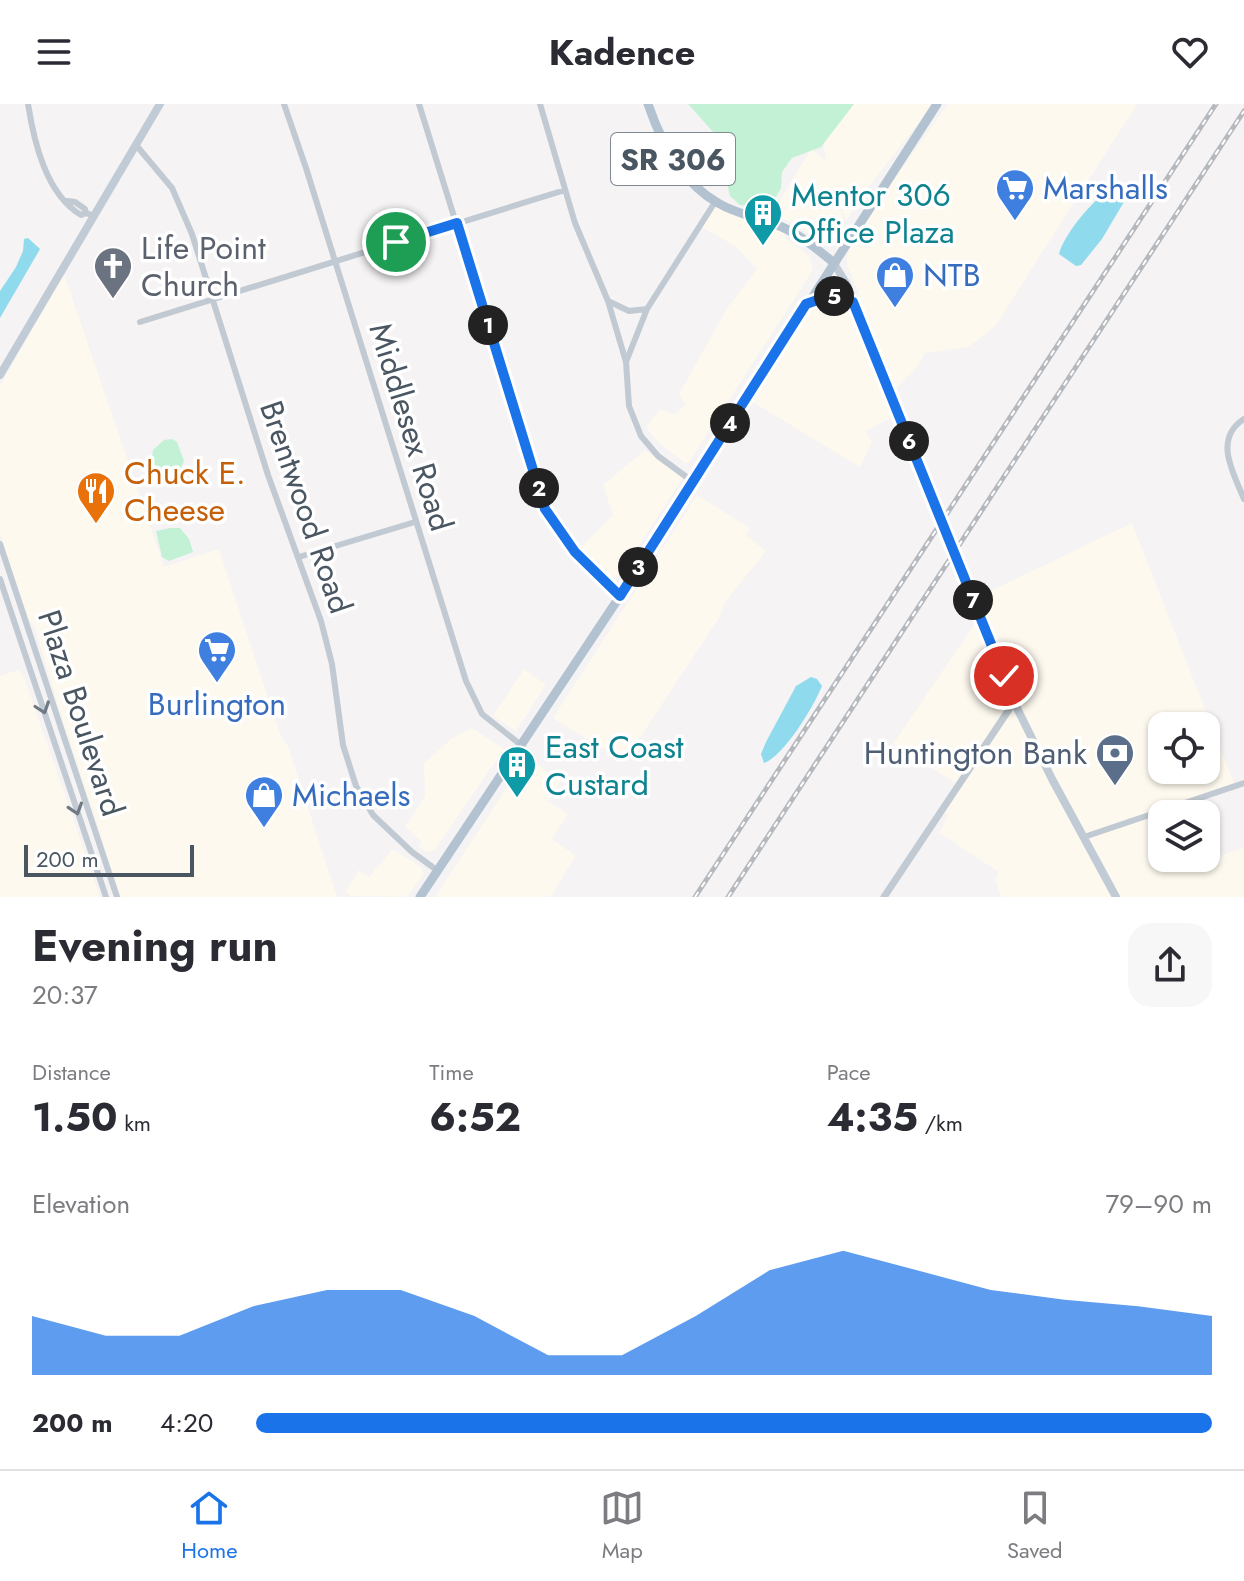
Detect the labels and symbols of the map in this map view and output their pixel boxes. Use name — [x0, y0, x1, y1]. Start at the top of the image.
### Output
road number: SR 306 — [611, 133, 735, 185]
place label: Marshalls — [1043, 165, 1168, 211]
supermarket icon: Marshalls — [994, 167, 1036, 222]
place label: Mentor 306 Office Plaza — [791, 172, 955, 255]
building icon: Mentor 306 Office Plaza — [742, 192, 784, 247]
pin — [362, 208, 430, 276]
place label: Life Point Church — [141, 225, 266, 308]
church icon: Life Point Church — [92, 245, 134, 300]
place label: NTB — [923, 252, 981, 298]
shop icon: NTB — [874, 254, 916, 309]
pin: 5 — [814, 276, 854, 316]
pin: 1 — [468, 305, 508, 345]
street label: Middlesex Road — [357, 317, 465, 537]
street label: Brentwood Road — [248, 394, 364, 620]
pin: 4 — [710, 403, 750, 443]
pin: 6 — [889, 421, 929, 461]
place label: Chuck E. Cheese — [124, 450, 246, 533]
pin: 2 — [519, 468, 559, 508]
restaurant icon: Chuck E. Cheese — [75, 470, 117, 525]
pin: 3 — [618, 547, 658, 587]
pin: 7 — [953, 580, 993, 620]
street label: Plaza Boulevard — [26, 604, 136, 822]
supermarket icon: Burlington — [196, 629, 238, 684]
pin — [970, 642, 1038, 710]
place label: Burlington — [148, 681, 286, 727]
one-way arrow — [33, 701, 49, 715]
place label: East Coast Custard — [545, 724, 684, 807]
place label: Huntington Bank — [864, 730, 1088, 776]
bank icon: Huntington Bank — [1094, 732, 1136, 787]
building icon: East Coast Custard — [496, 744, 538, 799]
place label: Michaels — [292, 772, 410, 818]
shop icon: Michaels — [243, 774, 285, 829]
one-way arrow — [67, 801, 83, 815]
scale bar — [24, 841, 194, 877]

